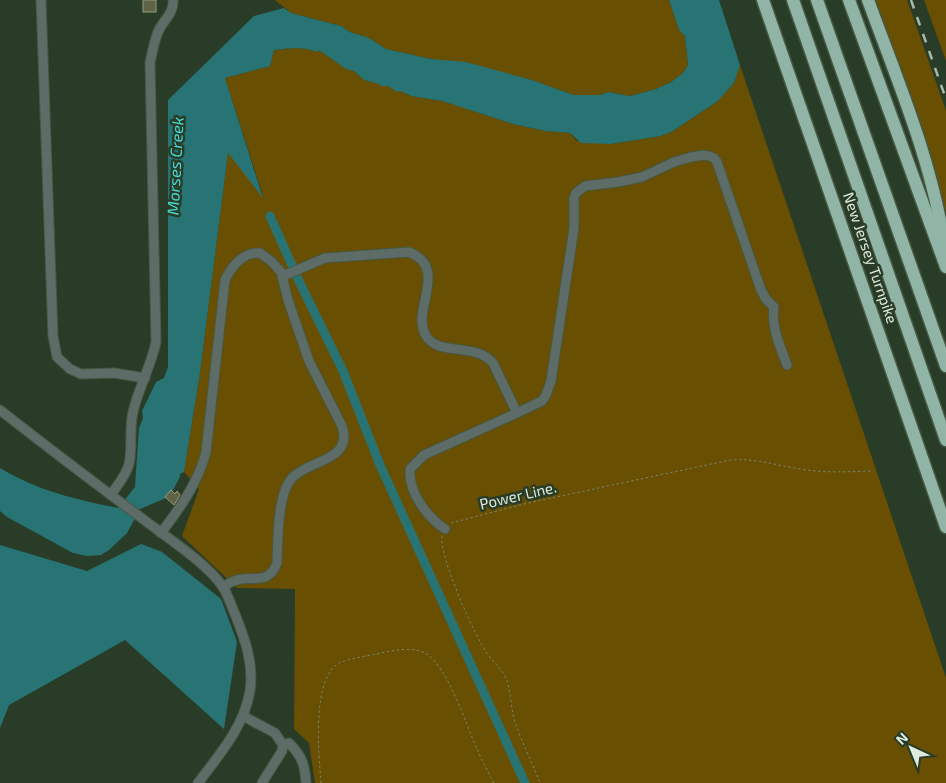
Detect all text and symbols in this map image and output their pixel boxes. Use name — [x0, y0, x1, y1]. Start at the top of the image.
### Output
water label: Morses Creek — [162, 116, 187, 216]
street label: New Jersey Turnpike — [840, 190, 902, 326]
street label: Power Line. — [478, 477, 558, 513]
north arrow — [886, 723, 936, 773]
text: N — [892, 729, 911, 748]

